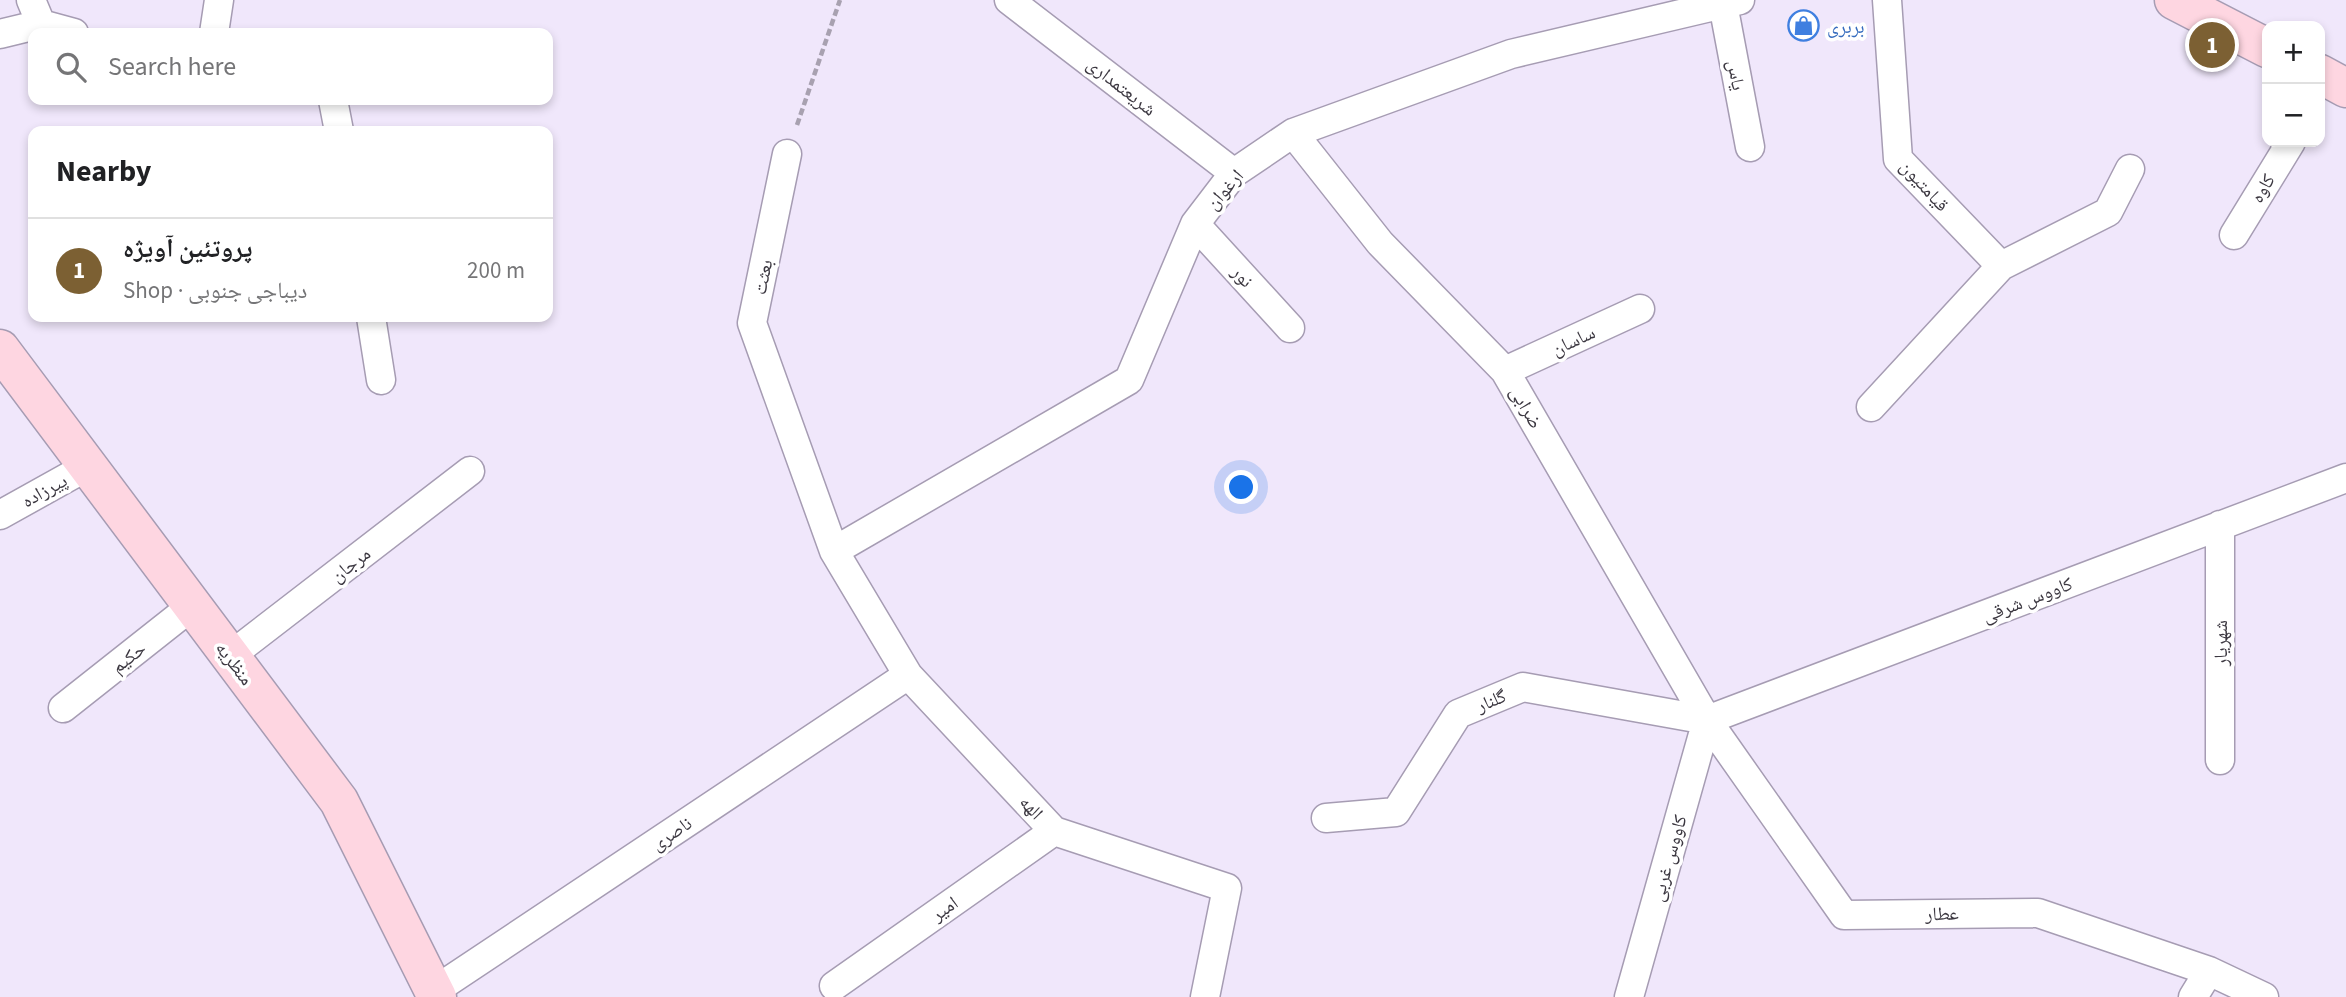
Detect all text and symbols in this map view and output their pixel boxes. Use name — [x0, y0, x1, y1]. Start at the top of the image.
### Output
shop icon: بربری — [1787, 9, 1821, 43]
place label: بربری — [1827, 14, 1865, 41]
pin: 1 — [2189, 19, 2235, 71]
map controls — [2262, 21, 2325, 147]
button: + — [2262, 21, 2325, 84]
search box — [28, 28, 553, 105]
icon: search — [52, 48, 90, 86]
text: Search here — [108, 48, 236, 85]
street label: شریعتمداری — [1081, 51, 1162, 123]
street label: یاس — [1720, 58, 1751, 93]
button: − — [2262, 84, 2325, 147]
text: Nearby — [56, 150, 151, 193]
street label: قیامتیون — [1893, 154, 1955, 218]
street label: ارغوان — [1200, 164, 1250, 216]
street label: کاوه — [2244, 169, 2282, 208]
text: پروتئین آویژه — [123, 230, 252, 267]
text: 1 — [73, 254, 85, 287]
text: 200 m — [467, 254, 525, 287]
street label: بعثت — [747, 257, 780, 297]
street label: نور — [1224, 259, 1259, 294]
text: Shop · دیباجی جنوبی — [123, 274, 307, 307]
street label: ساسان — [1547, 319, 1600, 363]
street label: ضرابی — [1503, 381, 1549, 434]
street label: پیرزاده — [17, 468, 72, 515]
your location — [1224, 470, 1258, 504]
street label: مرجان — [325, 541, 377, 589]
street label: کاووس شرقی — [1978, 571, 2077, 630]
street label: شهریار — [2208, 620, 2235, 667]
street label: حکیم — [106, 636, 152, 680]
street label: منظریه — [208, 636, 259, 692]
street label: گلنار — [1472, 683, 1511, 720]
street label: الهه — [1013, 790, 1049, 826]
street label: ناصری — [646, 811, 698, 858]
street label: کاووس غربی — [1644, 812, 1695, 905]
street label: امیر — [925, 890, 964, 929]
street label: عطار — [1924, 901, 1960, 928]

